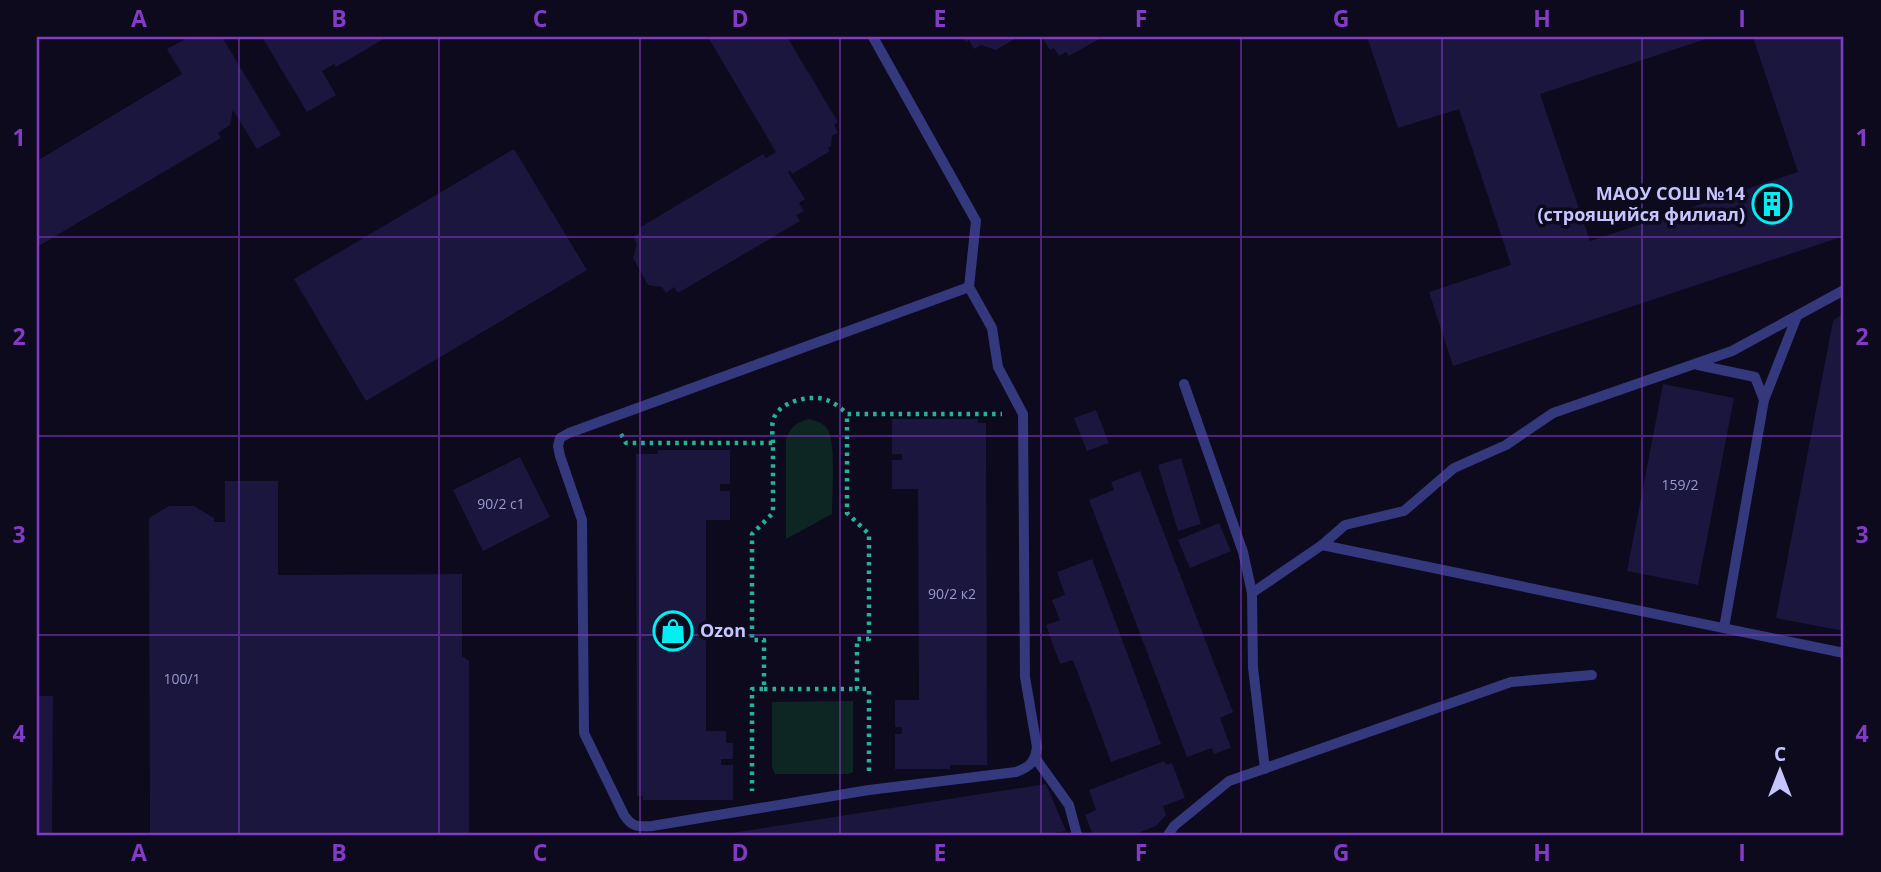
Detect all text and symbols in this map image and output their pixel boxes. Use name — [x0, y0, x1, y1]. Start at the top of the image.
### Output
text: A — [131, 2, 147, 34]
text: B — [331, 2, 347, 34]
text: C — [533, 2, 547, 34]
text: D — [731, 2, 749, 34]
text: E — [934, 2, 946, 34]
text: F — [1135, 2, 1147, 34]
text: G — [1333, 2, 1349, 34]
text: H — [1533, 2, 1551, 34]
text: I — [1738, 2, 1746, 34]
text: 1 — [12, 121, 26, 153]
text: 1 — [1855, 121, 1869, 153]
place label: МАОУ СОШ №14 (строящийся филиал) — [1537, 181, 1745, 226]
building icon: МАОУ СОШ №14 (строящийся филиал) — [1751, 183, 1793, 225]
text: 2 — [12, 320, 26, 352]
text: 2 — [1855, 320, 1869, 352]
house number: 159/2 — [1661, 475, 1699, 494]
house number: 90/2 с1 — [477, 494, 525, 513]
text: 3 — [12, 518, 26, 550]
text: 3 — [1855, 518, 1869, 550]
house number: 90/2 к2 — [928, 584, 976, 603]
shop icon: Ozon — [652, 610, 694, 652]
place label: Ozon — [700, 618, 746, 642]
house number: 100/1 — [163, 669, 201, 688]
text: 4 — [12, 717, 26, 749]
text: 4 — [1855, 717, 1869, 749]
north arrow — [1744, 736, 1814, 806]
text: С — [1774, 741, 1786, 767]
text: A — [131, 836, 147, 868]
text: B — [331, 836, 347, 868]
text: C — [533, 836, 547, 868]
text: D — [731, 836, 749, 868]
text: E — [934, 836, 946, 868]
text: F — [1135, 836, 1147, 868]
text: G — [1333, 836, 1349, 868]
text: H — [1533, 836, 1551, 868]
text: I — [1738, 836, 1746, 868]

